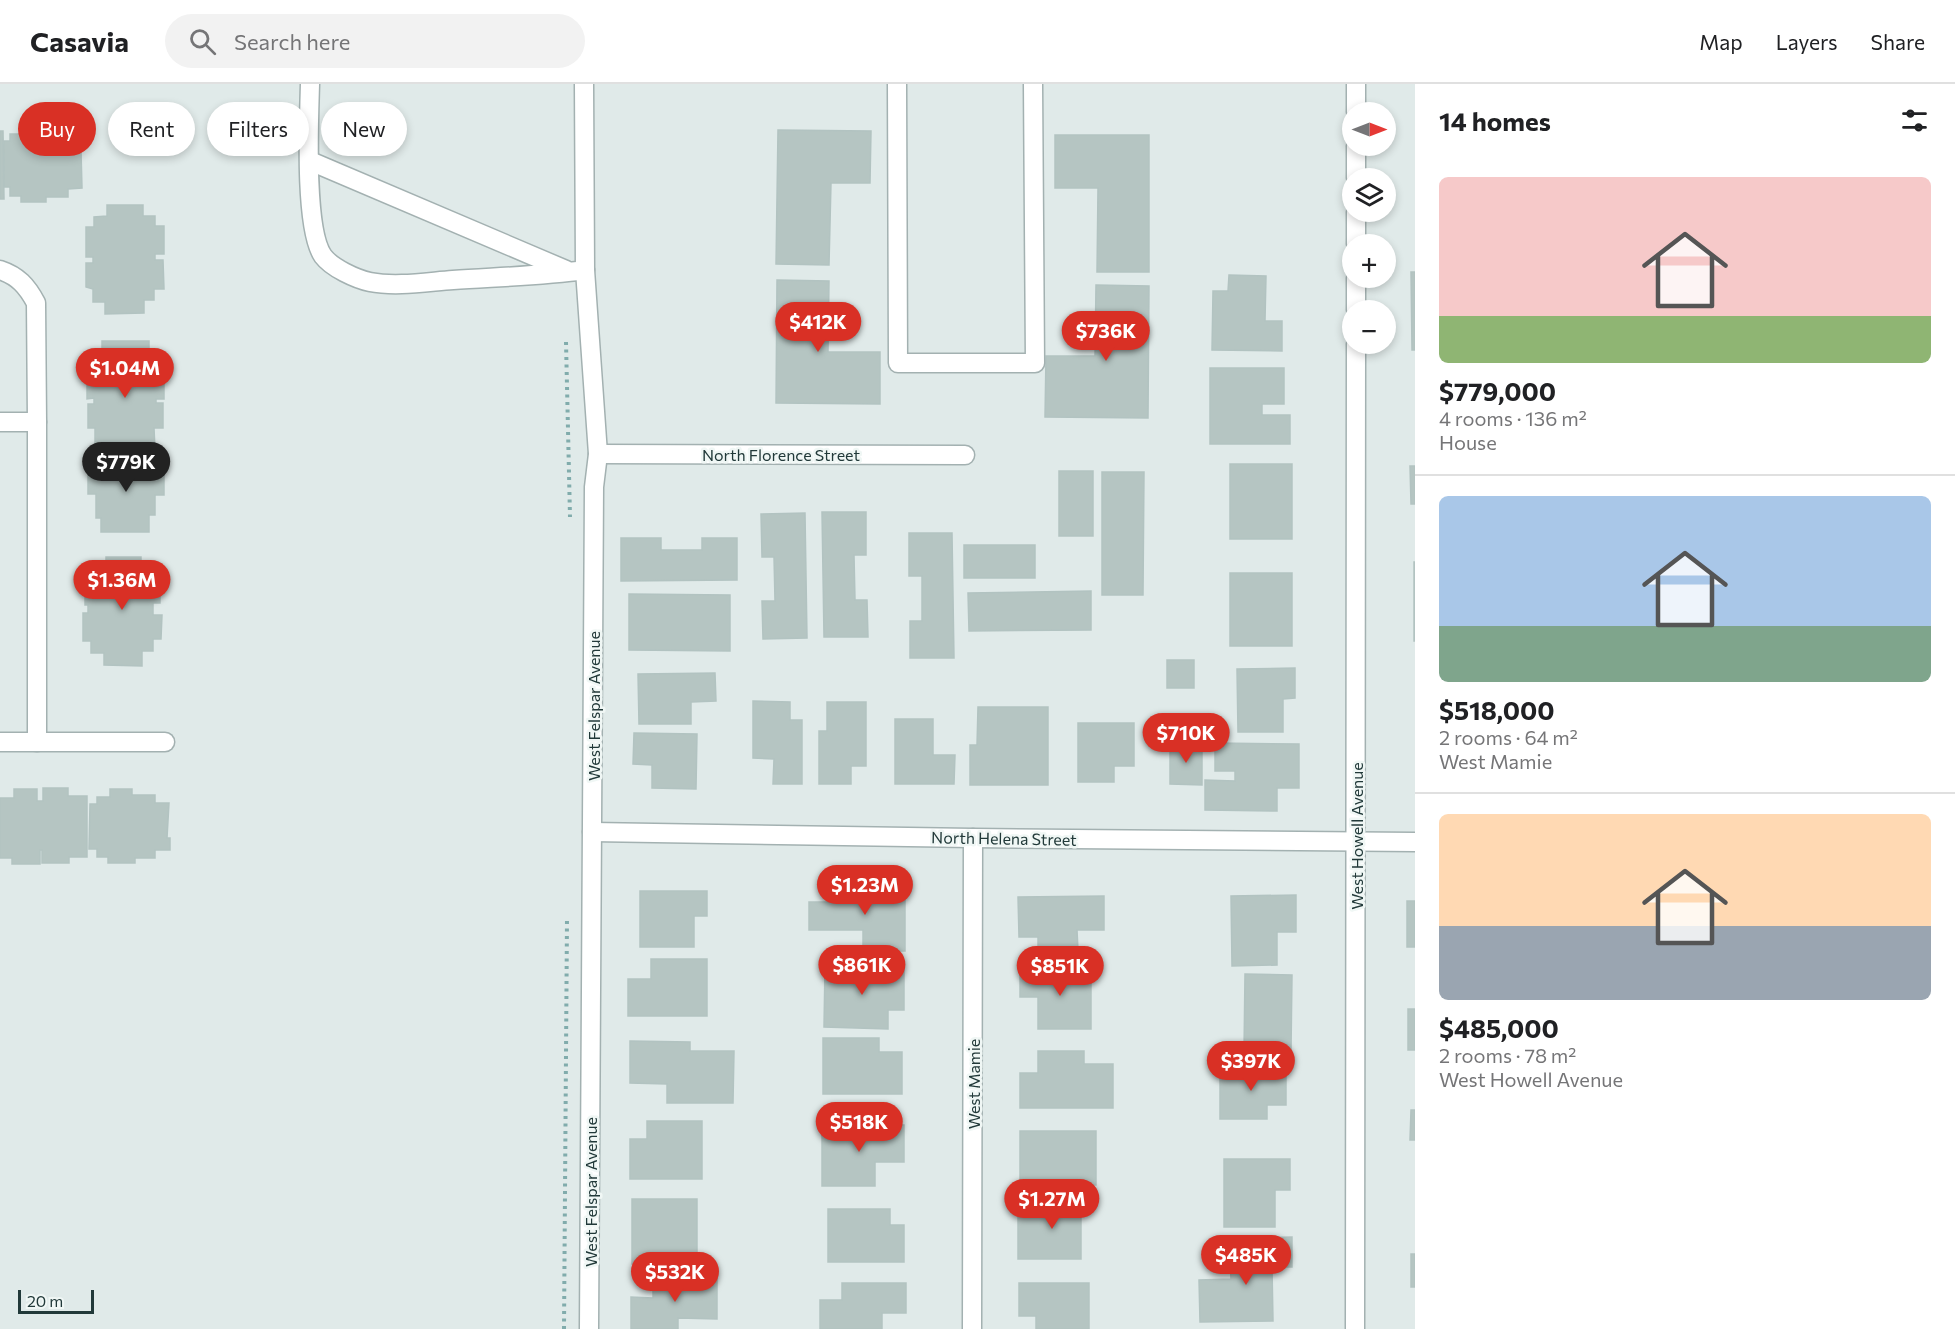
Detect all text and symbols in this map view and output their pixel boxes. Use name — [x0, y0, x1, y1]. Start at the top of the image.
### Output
search box — [165, 14, 585, 68]
text: Casavia — [30, 24, 129, 58]
icon: search — [186, 25, 219, 58]
text: Search here — [234, 28, 350, 55]
text: Map — [1699, 29, 1743, 54]
text: Layers — [1776, 29, 1838, 54]
text: Share — [1871, 29, 1925, 54]
chip: Buy — [18, 102, 96, 156]
chip: Rent — [108, 102, 195, 156]
chip: Filters — [207, 102, 309, 156]
chip: New — [321, 102, 407, 156]
north arrow — [1342, 102, 1396, 156]
map controls — [1342, 102, 1396, 354]
icon: filters — [1898, 104, 1931, 137]
text: 14 homes — [1439, 105, 1551, 136]
button: layers — [1342, 168, 1396, 222]
icon: home — [1631, 216, 1739, 324]
button: + — [1342, 234, 1396, 288]
button: − — [1342, 300, 1396, 354]
pin: $412K — [776, 302, 860, 353]
text: $412K — [789, 309, 847, 333]
pin: $736K — [1064, 311, 1148, 362]
text: $736K — [1076, 318, 1136, 342]
pin: $1.04M — [76, 348, 174, 399]
text: $1.04M — [90, 355, 160, 379]
text: $779,000 — [1439, 375, 1556, 406]
text: 4 rooms · 136 m² — [1439, 406, 1587, 430]
text: House — [1439, 430, 1497, 454]
pin: $779K — [84, 442, 168, 493]
street label: North Florence Street — [702, 445, 860, 464]
text: $779K — [96, 449, 156, 473]
icon: home — [1631, 535, 1739, 643]
pin: $1.36M — [73, 560, 171, 611]
text: $1.36M — [87, 567, 157, 591]
street label: West Felspar Avenue — [584, 631, 603, 781]
text: $518,000 — [1439, 694, 1555, 725]
pin: $710K — [1144, 713, 1228, 764]
text: $710K — [1157, 720, 1215, 744]
text: 2 rooms · 64 m² — [1439, 725, 1578, 749]
text: West Mamie — [1439, 749, 1552, 773]
street label: West Howell Avenue — [1347, 762, 1366, 910]
street label: North Helena Street — [931, 827, 1077, 849]
icon: home — [1631, 853, 1739, 961]
pin: $1.23M — [816, 865, 914, 916]
text: $1.23M — [831, 872, 899, 896]
pin: $861K — [820, 945, 904, 996]
pin: $851K — [1018, 946, 1102, 997]
text: $861K — [832, 952, 892, 976]
text: $851K — [1031, 953, 1089, 977]
text: $485,000 — [1439, 1012, 1559, 1043]
street label: West Mamie — [964, 1039, 983, 1129]
pin: $397K — [1209, 1041, 1293, 1092]
text: 2 rooms · 78 m² — [1439, 1043, 1576, 1067]
text: $397K — [1221, 1048, 1281, 1072]
text: West Howell Avenue — [1439, 1067, 1623, 1091]
pin: $518K — [817, 1102, 901, 1153]
text: $518K — [830, 1109, 888, 1133]
street label: West Felspar Avenue — [581, 1117, 600, 1267]
pin: $1.27M — [1003, 1179, 1101, 1230]
text: $1.27M — [1018, 1186, 1086, 1210]
pin: $485K — [1204, 1235, 1288, 1286]
text: $485K — [1215, 1242, 1277, 1266]
pin: $532K — [633, 1252, 717, 1303]
text: $532K — [645, 1259, 705, 1283]
scale bar — [18, 1287, 94, 1314]
text: 20 m — [27, 1291, 63, 1310]

